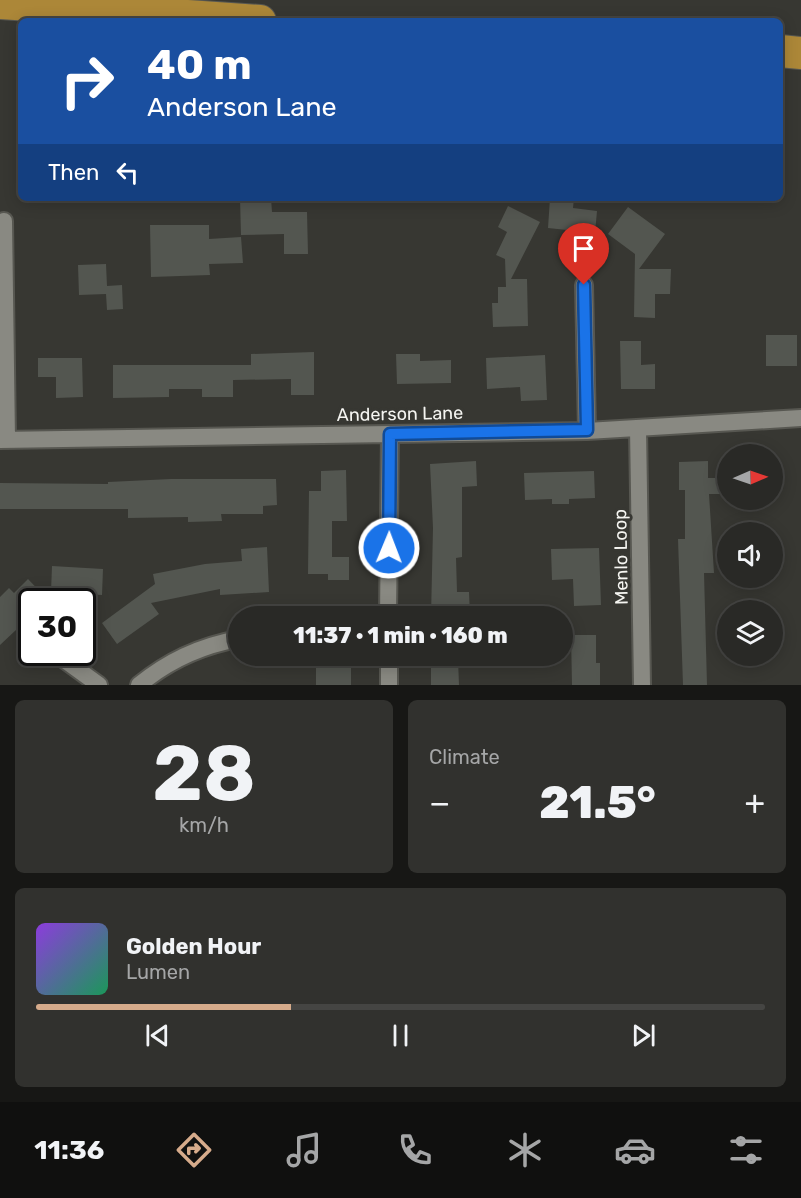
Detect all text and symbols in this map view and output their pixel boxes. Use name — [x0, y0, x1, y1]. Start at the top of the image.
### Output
text: 40 m — [147, 40, 252, 90]
icon: right — [48, 42, 126, 120]
text: Anderson Lane — [147, 91, 337, 123]
icon: left — [111, 156, 144, 189]
text: Then — [48, 159, 99, 186]
pin — [558, 223, 609, 285]
icon: arrive — [567, 232, 600, 265]
street label: Anderson Lane — [337, 402, 463, 426]
north arrow — [717, 444, 783, 510]
map controls — [717, 444, 783, 666]
street label: Menlo Loop — [609, 509, 633, 605]
position arrow — [357, 516, 421, 580]
button: sound — [717, 522, 783, 588]
speed limit sign: 30 — [18, 588, 96, 666]
button: layers — [717, 600, 783, 666]
text: 11:37 · 1 min · 160 m — [293, 622, 508, 649]
text: 28 — [152, 727, 256, 820]
text: Climate — [429, 745, 500, 769]
text: 21.5° — [539, 776, 656, 829]
text: − — [429, 783, 450, 822]
text: + — [744, 783, 765, 822]
text: km/h — [179, 813, 229, 837]
text: Golden Hour — [126, 933, 261, 960]
text: Lumen — [126, 960, 190, 984]
icon: previous — [141, 1019, 174, 1052]
icon: pause — [384, 1019, 417, 1052]
icon: next — [627, 1019, 660, 1052]
icon: directions — [173, 1129, 215, 1171]
icon: music — [283, 1129, 325, 1171]
icon: phone — [394, 1129, 436, 1171]
icon: climate — [504, 1129, 546, 1171]
icon: car — [614, 1129, 656, 1171]
icon: filters — [725, 1129, 767, 1171]
text: 11:36 — [34, 1134, 104, 1166]

